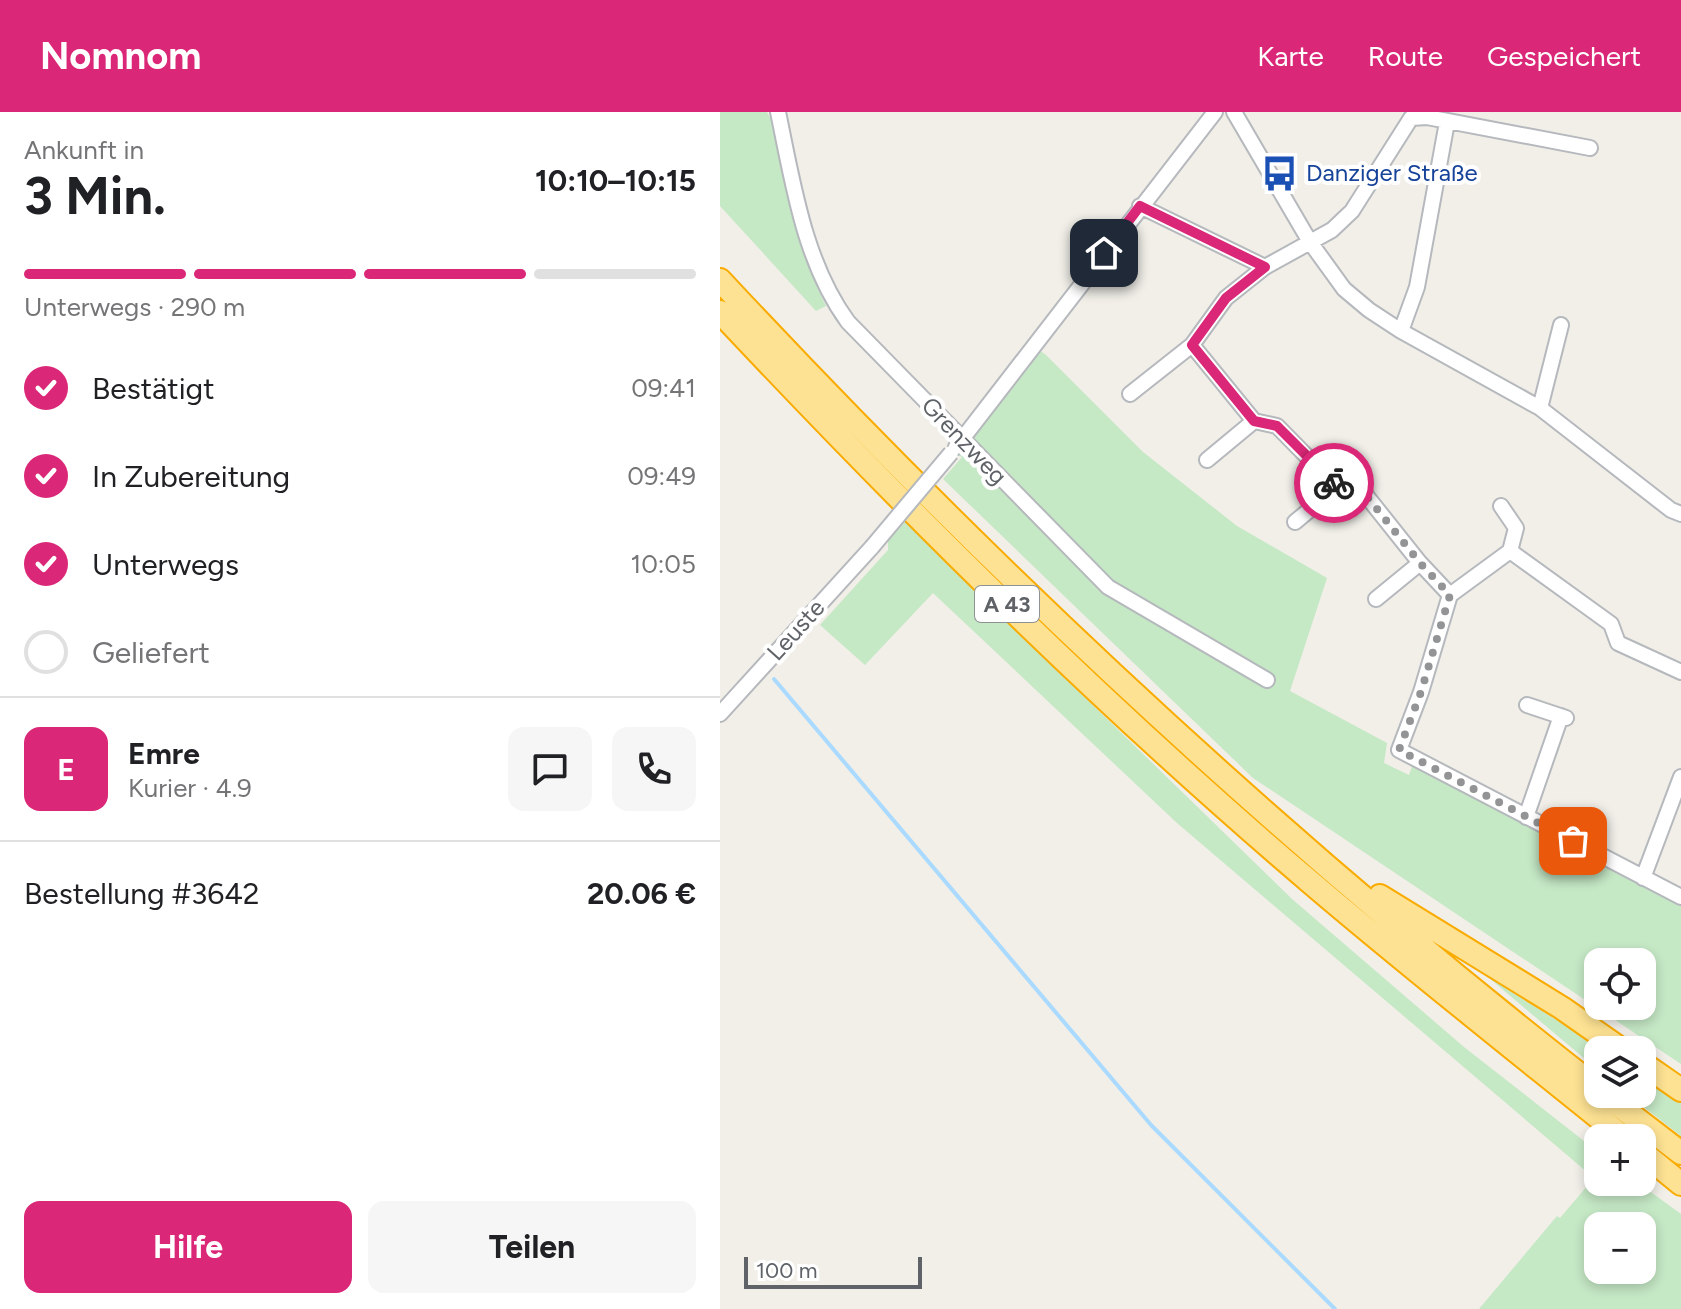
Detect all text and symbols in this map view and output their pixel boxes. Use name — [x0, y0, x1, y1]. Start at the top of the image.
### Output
text: Nomnom — [40, 33, 201, 79]
text: Karte — [1257, 39, 1324, 73]
text: Route — [1368, 39, 1443, 73]
text: Gespeichert — [1487, 39, 1641, 73]
text: Ankunft in — [24, 134, 144, 166]
bus stop icon: Danziger Straße — [1261, 154, 1299, 192]
place label: Danziger Straße — [1306, 158, 1478, 187]
text: 10:10–10:15 — [535, 162, 696, 199]
text: 3 Min. — [24, 165, 166, 227]
pin — [1070, 219, 1138, 287]
icon: home — [1082, 231, 1126, 275]
text: Unterwegs · 290 m — [24, 291, 245, 323]
icon: check — [24, 366, 68, 410]
text: Bestätigt — [92, 370, 215, 407]
text: 09:41 — [631, 372, 696, 404]
street label: Grenzweg — [916, 391, 1013, 490]
courier — [1294, 443, 1374, 523]
icon: check — [24, 454, 68, 498]
text: In Zubereitung — [92, 458, 290, 495]
text: 09:49 — [627, 460, 696, 492]
icon: bike — [1312, 461, 1356, 505]
icon: check — [24, 542, 68, 586]
text: Unterwegs — [92, 546, 239, 583]
text: 10:05 — [630, 548, 696, 580]
road number: A 43 — [975, 586, 1039, 622]
street label: Leuste — [761, 593, 831, 666]
text: Geliefert — [92, 634, 210, 671]
button: chat — [508, 727, 592, 811]
button: phone — [612, 727, 696, 811]
text: Emre — [128, 735, 200, 772]
text: E — [57, 751, 75, 788]
text: Kurier · 4.9 — [128, 772, 252, 804]
pin — [1539, 807, 1607, 875]
icon: bag — [1551, 819, 1595, 863]
text: Bestellung #3642 — [24, 875, 260, 912]
text: 20.06 € — [587, 875, 696, 912]
map controls — [1584, 948, 1656, 1284]
button: locate — [1584, 948, 1656, 1020]
button: layers — [1584, 1036, 1656, 1108]
button: + — [1584, 1124, 1656, 1196]
button: Hilfe — [24, 1201, 352, 1293]
button: Teilen — [368, 1201, 696, 1293]
button: − — [1584, 1212, 1656, 1284]
scale bar — [744, 1253, 922, 1289]
text: 100 m — [756, 1257, 817, 1284]

